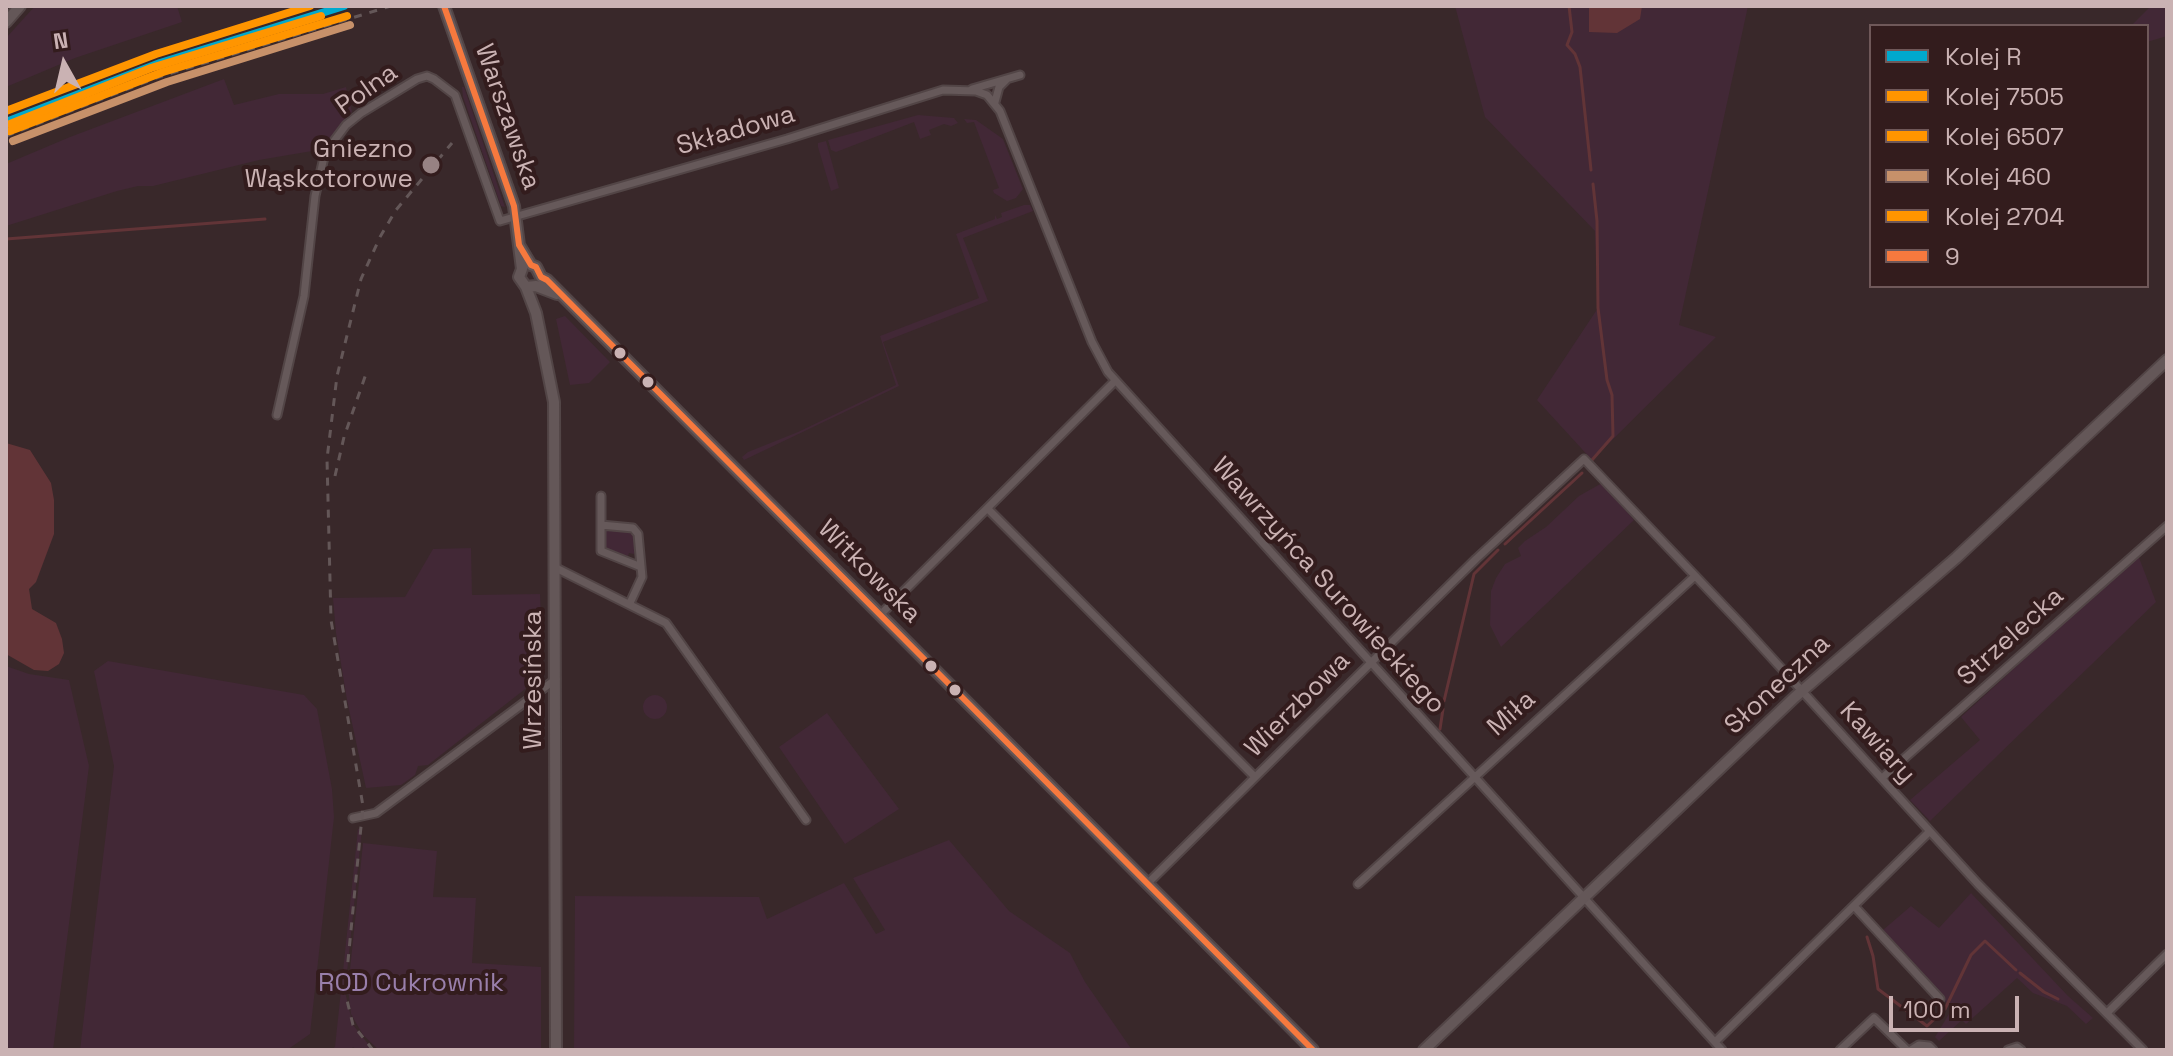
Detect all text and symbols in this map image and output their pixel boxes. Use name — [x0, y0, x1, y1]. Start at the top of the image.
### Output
north arrow — [24, 24, 104, 104]
legend — [1869, 24, 2149, 288]
text: N — [51, 25, 70, 55]
street label: Warszawska — [468, 40, 546, 194]
text: Kolej R — [1945, 41, 2021, 72]
street label: Polna — [330, 58, 404, 122]
text: Kolej 7505 — [1945, 81, 2064, 112]
street label: Składowa — [673, 99, 799, 163]
text: Kolej 6507 — [1945, 121, 2064, 152]
place label: Gniezno Wąskotorowe — [244, 134, 413, 196]
marker: Gniezno Wąskotorowe — [420, 154, 442, 176]
text: Kolej 460 — [1945, 161, 2051, 192]
text: Kolej 2704 — [1945, 201, 2064, 232]
text: 9 — [1945, 241, 1960, 272]
unlabelled marker — [612, 345, 628, 361]
unlabelled marker — [640, 374, 656, 390]
street label: Wawrzyńca Surowieckiego — [1205, 451, 1451, 721]
street label: Witkowska — [811, 514, 927, 630]
street label: Strzelecka — [1951, 581, 2071, 693]
street label: Wrzesińska — [518, 610, 550, 750]
street label: Słoneczna — [1719, 628, 1837, 742]
street label: Wierzbowa — [1239, 646, 1357, 764]
unlabelled marker — [923, 658, 939, 674]
unlabelled marker — [947, 682, 963, 698]
street label: Miła — [1482, 685, 1542, 743]
street label: Kawiary — [1832, 696, 1922, 790]
park label: ROD Cukrownik — [318, 968, 504, 1000]
scale bar — [1893, 980, 2023, 1030]
text: 100 m — [1903, 994, 1971, 1025]

